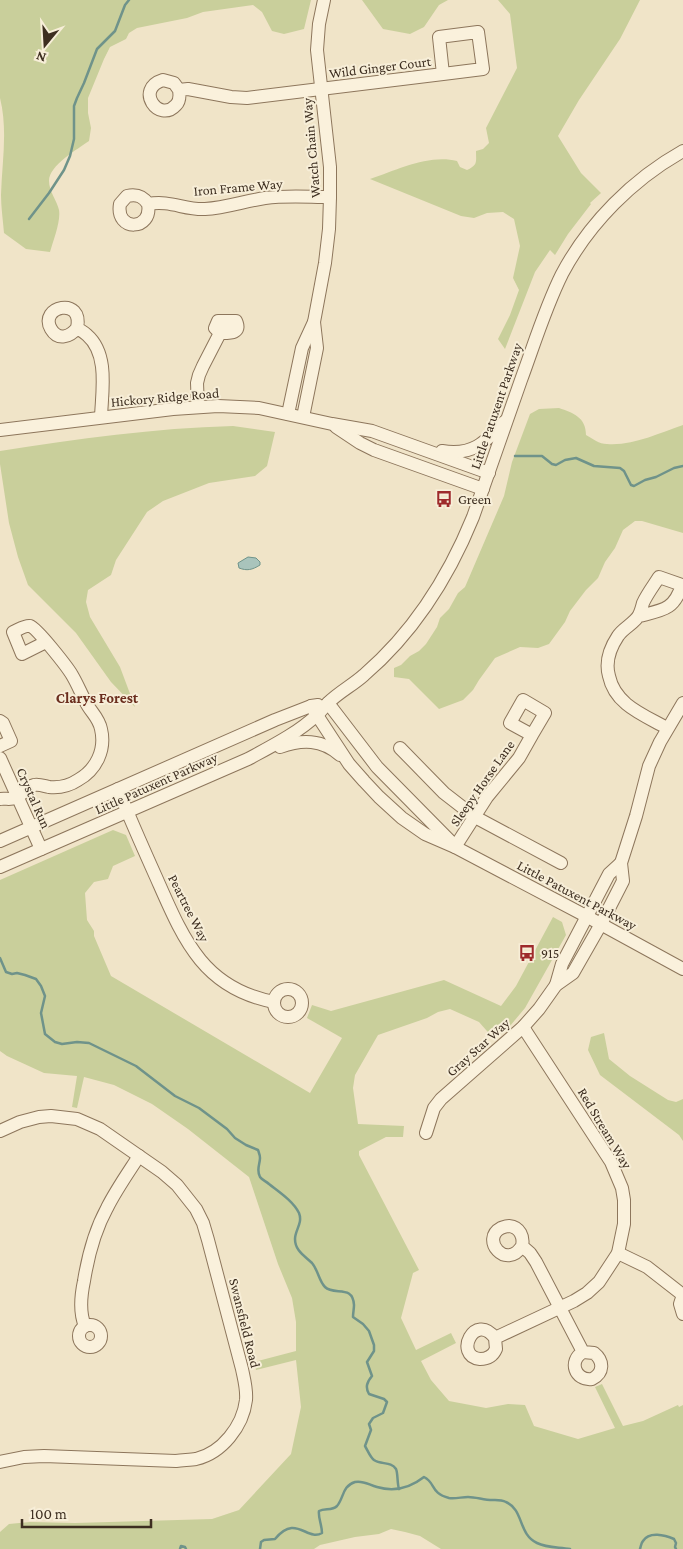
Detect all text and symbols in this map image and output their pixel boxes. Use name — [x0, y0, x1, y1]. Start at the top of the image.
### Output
north arrow — [20, 20, 70, 70]
text: N — [34, 48, 48, 66]
street label: Wild Ginger Court — [328, 53, 432, 81]
street label: Watch Chain Way — [299, 97, 323, 199]
street label: Iron Frame Way — [193, 175, 284, 199]
street label: Little Patuxent Parkway — [467, 340, 525, 471]
street label: Hickory Ridge Road — [110, 384, 221, 410]
bus stop icon: Green — [434, 489, 454, 509]
place label: Green — [458, 491, 492, 507]
district label: Clarys Forest — [56, 690, 139, 706]
street label: Sleepy Horse Lane — [446, 737, 518, 829]
street label: Little Patuxent Parkway — [92, 748, 220, 817]
street label: Crystal Run — [13, 765, 55, 831]
street label: Little Patuxent Parkway — [515, 857, 640, 933]
street label: Peartree Way — [165, 872, 213, 945]
bus stop icon: 915 — [517, 943, 537, 963]
place label: 915 — [541, 945, 559, 961]
street label: Gray Star Way — [443, 1014, 513, 1079]
street label: Red Stream Way — [575, 1085, 636, 1172]
street label: Swansfield Road — [226, 1277, 264, 1370]
scale bar — [22, 1496, 151, 1528]
text: 100 m — [30, 1506, 67, 1522]

